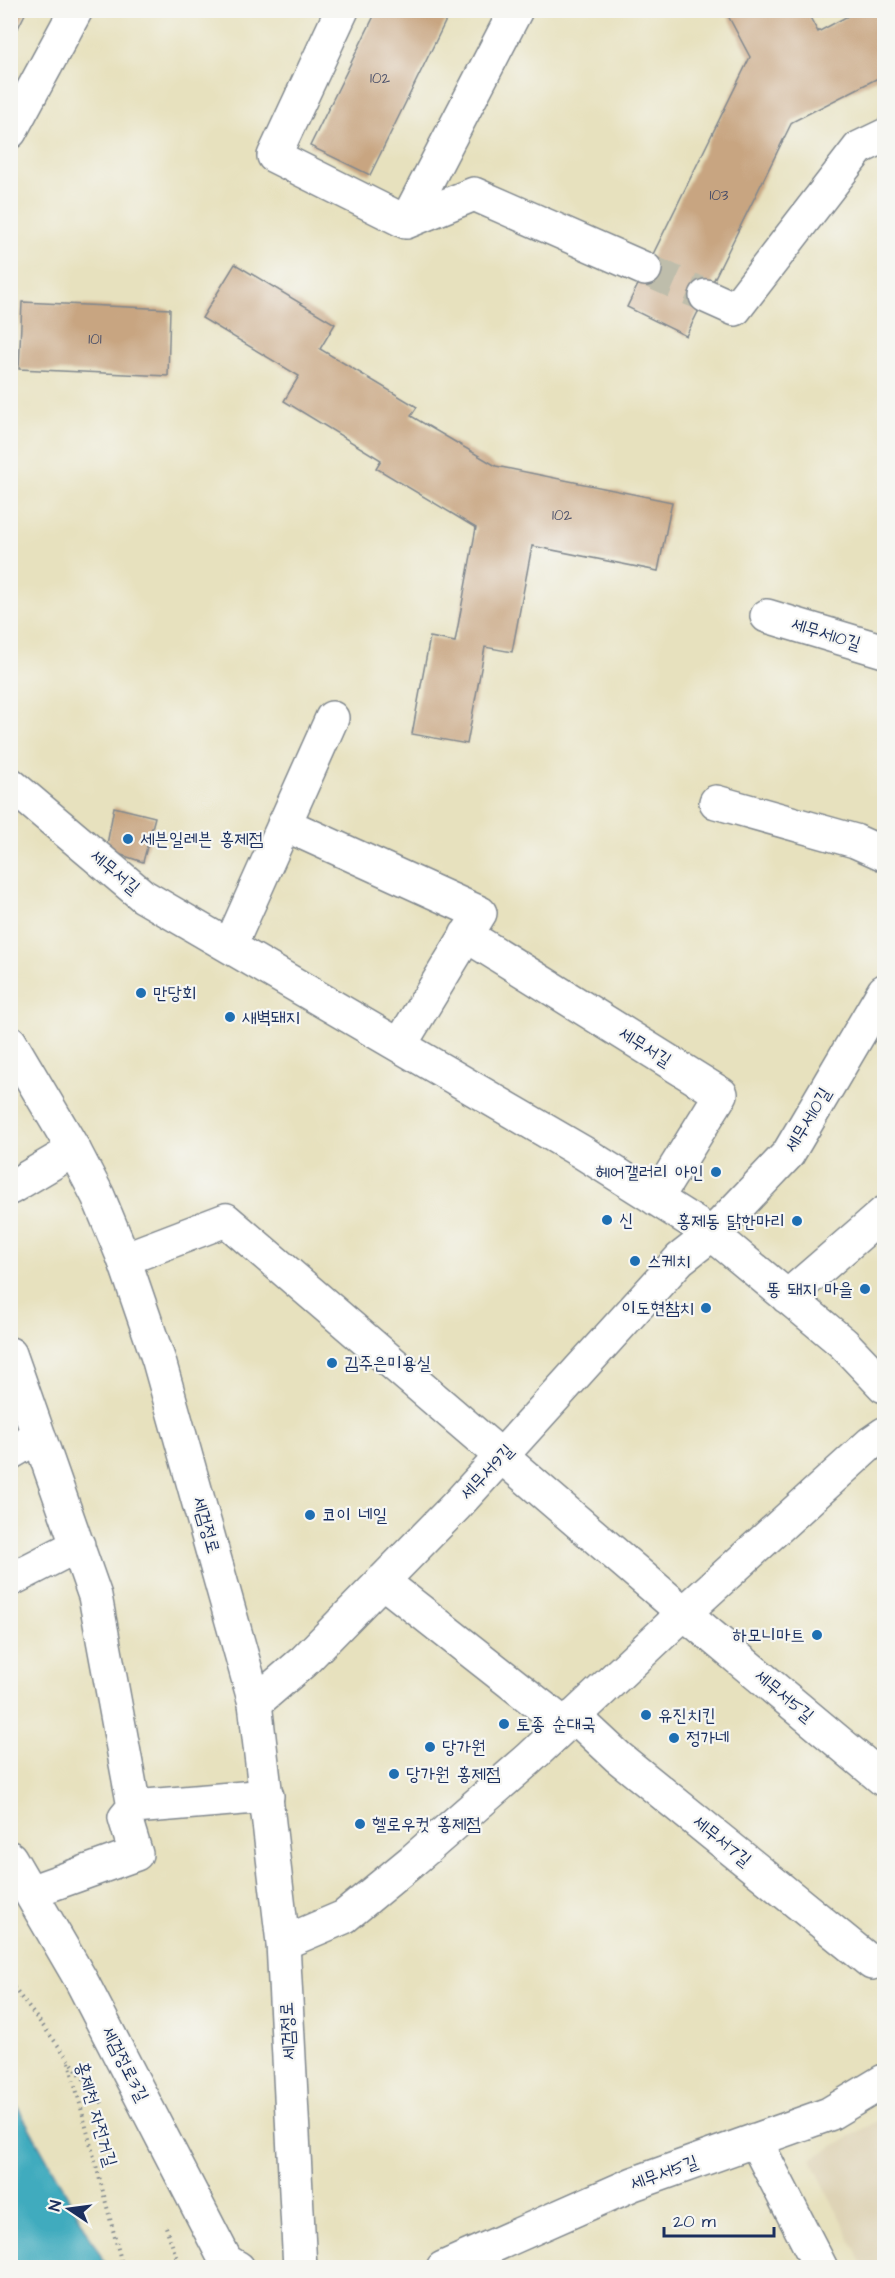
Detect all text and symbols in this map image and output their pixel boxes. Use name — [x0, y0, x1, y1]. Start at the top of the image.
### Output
house number: 102 — [370, 68, 390, 89]
house number: 103 — [709, 185, 729, 206]
house number: 101 — [88, 329, 102, 350]
house number: 102 — [552, 505, 572, 526]
street label: 세무서10길 — [788, 612, 864, 657]
place label: 세븐일레븐 홍제점 — [140, 827, 264, 852]
marker: 세븐일레븐 홍제점 — [121, 832, 135, 846]
street label: 세무서길 — [85, 844, 146, 901]
place label: 만당회 — [153, 981, 196, 1006]
marker: 만당회 — [134, 986, 148, 1000]
place label: 새벽돼지 — [242, 1005, 300, 1030]
marker: 새벽돼지 — [223, 1010, 237, 1024]
street label: 세무서길 — [614, 1021, 677, 1073]
street label: 세무서10길 — [779, 1082, 837, 1157]
place label: 헤어갤러리 아인 — [595, 1160, 704, 1185]
marker: 헤어갤러리 아인 — [709, 1165, 723, 1179]
place label: 신 — [619, 1208, 633, 1233]
place label: 홍제동 닭한마리 — [676, 1209, 785, 1234]
marker: 신 — [600, 1213, 614, 1227]
marker: 홍제동 닭한마리 — [790, 1214, 804, 1228]
place label: 스케치 — [647, 1249, 690, 1274]
marker: 스케치 — [628, 1254, 642, 1268]
place label: 똥 돼지 마을 — [766, 1277, 853, 1302]
marker: 똥 돼지 마을 — [858, 1282, 872, 1296]
place label: 이도현참치 — [622, 1296, 694, 1321]
marker: 이도현참치 — [699, 1301, 713, 1315]
place label: 김주은미용실 — [344, 1351, 431, 1376]
marker: 김주은미용실 — [325, 1356, 339, 1370]
street label: 세무서9길 — [455, 1438, 520, 1505]
street label: 세검정로 — [186, 1494, 226, 1556]
place label: 코이 네일 — [322, 1503, 388, 1528]
marker: 코이 네일 — [303, 1508, 317, 1522]
place label: 하모니마트 — [733, 1623, 805, 1648]
marker: 하모니마트 — [810, 1628, 824, 1642]
street label: 세무서5길 — [749, 1664, 820, 1729]
place label: 유진치킨 — [658, 1703, 716, 1728]
marker: 유진치킨 — [639, 1708, 653, 1722]
place label: 토종 순대국 — [516, 1712, 596, 1737]
marker: 토종 순대국 — [497, 1717, 511, 1731]
place label: 정가네 — [686, 1726, 729, 1751]
marker: 정가네 — [667, 1731, 681, 1745]
place label: 당가원 — [442, 1735, 485, 1760]
marker: 당가원 — [423, 1740, 437, 1754]
place label: 당가원 홍제점 — [406, 1762, 501, 1787]
marker: 당가원 홍제점 — [387, 1767, 401, 1781]
street label: 세무서7길 — [687, 1810, 757, 1873]
place label: 헬로우컷 홍제점 — [372, 1812, 481, 1837]
marker: 헬로우컷 홍제점 — [353, 1817, 367, 1831]
street label: 세검정로 — [274, 2001, 302, 2061]
street label: 세검정로3길 — [95, 2022, 155, 2106]
street label: 홍제천 자전거길 — [69, 2058, 123, 2170]
street label: 세무서5길 — [627, 2149, 702, 2197]
north arrow — [39, 2179, 99, 2239]
text: N — [44, 2198, 67, 2213]
scale bar — [664, 2200, 774, 2238]
text: 20 m — [673, 2209, 716, 2234]

